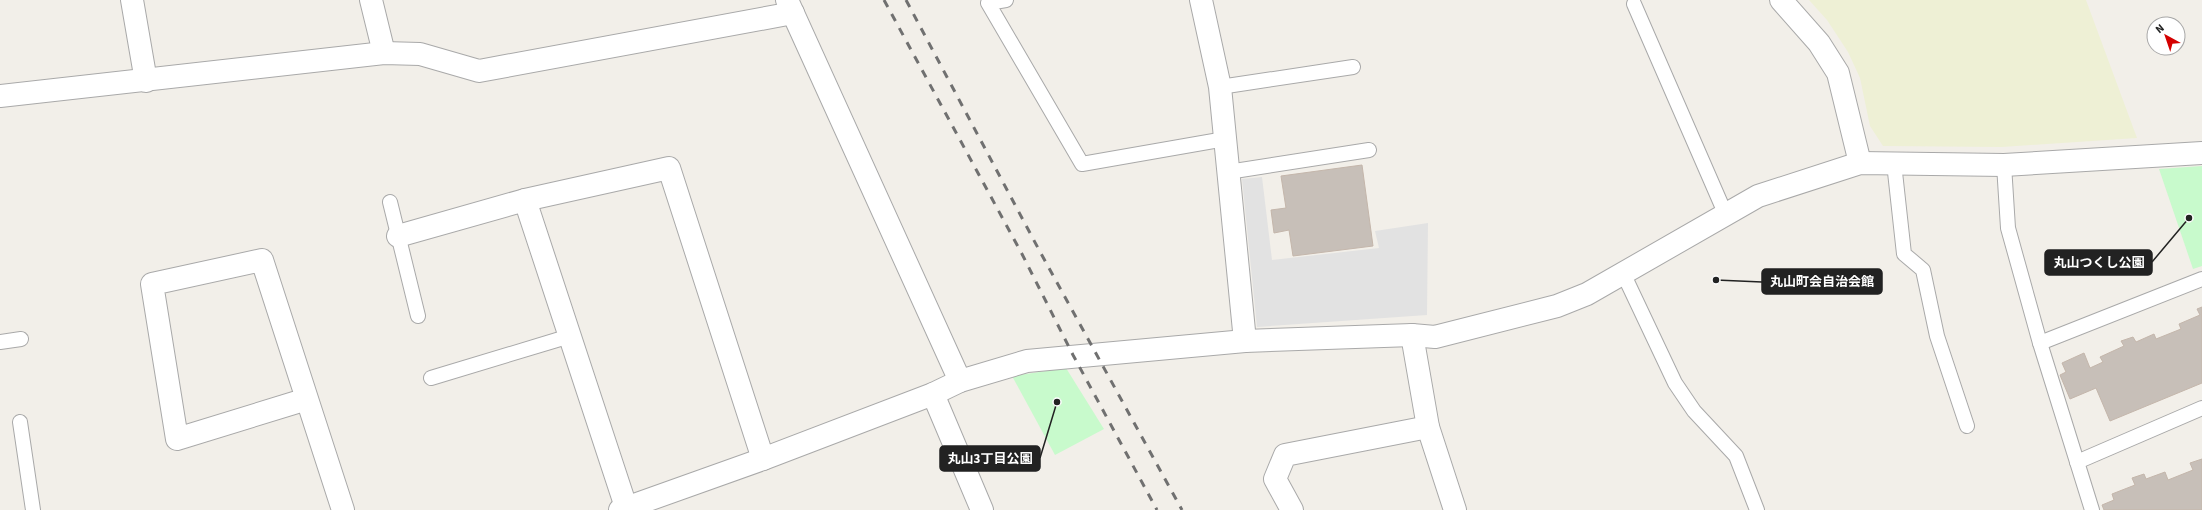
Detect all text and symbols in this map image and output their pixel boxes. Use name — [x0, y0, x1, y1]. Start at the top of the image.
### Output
north arrow — [2146, 16, 2186, 56]
text: N — [2152, 21, 2168, 37]
callout: 丸山つくし公園 — [2045, 250, 2152, 275]
text: 丸山つくし公園 — [2053, 254, 2145, 272]
callout: 丸山町会自治会館 — [1762, 269, 1882, 294]
text: 丸山町会自治会館 — [1770, 273, 1874, 291]
callout: 丸山3丁目公園 — [940, 446, 1040, 471]
text: 丸山3丁目公園 — [948, 450, 1032, 468]

